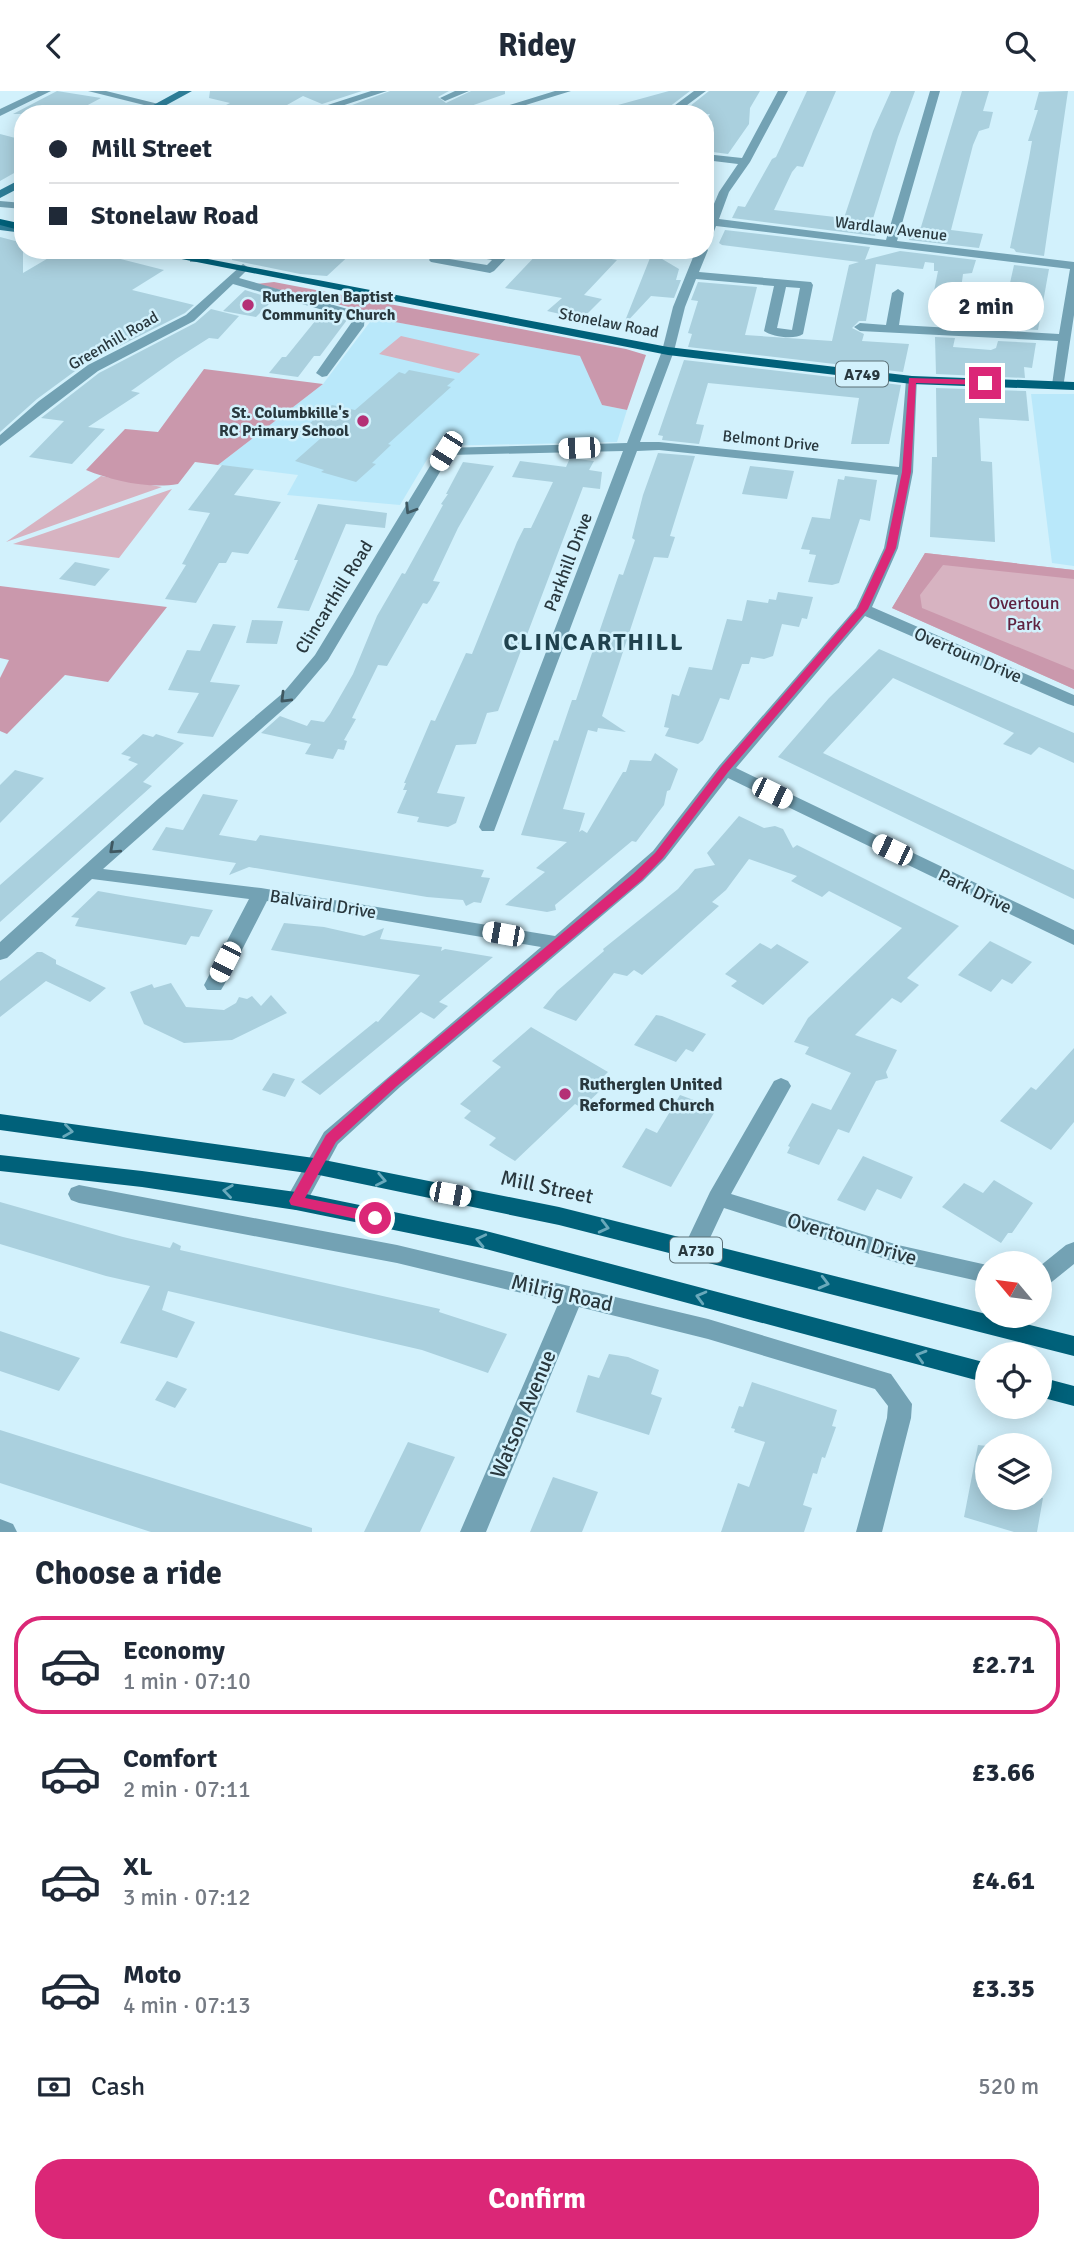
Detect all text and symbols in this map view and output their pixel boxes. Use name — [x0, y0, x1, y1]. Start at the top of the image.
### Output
text: Ridey — [498, 26, 576, 65]
icon: back — [35, 27, 73, 65]
icon: search — [1001, 27, 1039, 65]
text: Mill Street — [91, 133, 212, 165]
text: Stonelaw Road — [91, 200, 259, 232]
street label: Wardlaw Avenue — [834, 212, 948, 246]
callout: 2 min — [927, 281, 1043, 331]
place label: Rutherglen Baptist Community Church — [262, 287, 396, 325]
text: 2 min — [958, 292, 1014, 321]
marker: Rutherglen Baptist Community Church — [240, 297, 256, 313]
street label: Stonelaw Road — [557, 303, 660, 342]
street label: Greenhill Road — [65, 307, 162, 375]
road number: A749 — [836, 361, 888, 387]
route end — [969, 367, 1001, 399]
place label: St. Columbkille's RC Primary School — [219, 403, 349, 441]
marker: St. Columbkille's RC Primary School — [355, 413, 371, 429]
street label: Belmont Drive — [722, 426, 820, 456]
car — [426, 428, 467, 474]
car — [558, 437, 601, 459]
one-way arrow — [405, 502, 418, 515]
street label: Parkhill Drive — [539, 510, 597, 614]
street label: Clincarthill Road — [290, 536, 378, 658]
park label: Overtoun Park — [989, 592, 1059, 635]
street label: Overtoun Drive — [911, 622, 1025, 688]
district label: CLINCARTHILL — [503, 627, 685, 657]
one-way arrow — [281, 690, 294, 703]
car — [749, 774, 796, 812]
car — [869, 831, 916, 869]
one-way arrow — [110, 840, 123, 853]
street label: Park Drive — [935, 864, 1015, 918]
street label: Balvaird Drive — [268, 885, 378, 923]
car — [481, 920, 526, 948]
car — [207, 939, 244, 985]
place label: Rutherglen United Reformed Church — [579, 1073, 723, 1116]
marker: Rutherglen United Reformed Church — [557, 1086, 573, 1102]
one-way arrow — [62, 1124, 74, 1139]
street label: Mill Street — [498, 1165, 596, 1209]
one-way arrow — [375, 1171, 387, 1186]
car — [428, 1180, 473, 1208]
one-way arrow — [222, 1184, 234, 1199]
route start — [359, 1202, 391, 1234]
street label: Overtoun Drive — [784, 1207, 920, 1271]
one-way arrow — [597, 1219, 609, 1233]
one-way arrow — [475, 1234, 487, 1248]
road number: A730 — [670, 1238, 722, 1263]
north arrow — [975, 1251, 1052, 1328]
map controls — [975, 1251, 1052, 1510]
street label: Milrig Road — [509, 1269, 615, 1317]
one-way arrow — [818, 1275, 830, 1289]
one-way arrow — [695, 1291, 707, 1305]
button: locate — [975, 1342, 1052, 1419]
street label: Watson Avenue — [484, 1346, 562, 1482]
one-way arrow — [915, 1350, 927, 1364]
button: layers — [975, 1433, 1052, 1510]
text: Choose a ride — [35, 1554, 222, 1593]
icon: car — [39, 1634, 102, 1697]
text: Economy — [123, 1635, 225, 1667]
text: £2.71 — [971, 1649, 1035, 1681]
text: 1 min · 07:10 — [123, 1667, 251, 1696]
icon: car — [39, 1742, 102, 1805]
text: Comfort — [123, 1743, 217, 1775]
text: £3.66 — [971, 1757, 1035, 1789]
text: 2 min · 07:11 — [123, 1775, 251, 1804]
icon: car — [39, 1850, 102, 1913]
text: XL — [123, 1851, 153, 1883]
text: £4.61 — [971, 1865, 1035, 1897]
text: 3 min · 07:12 — [123, 1883, 251, 1912]
icon: car — [39, 1958, 102, 2021]
text: Moto — [123, 1959, 181, 1991]
text: £3.35 — [971, 1973, 1035, 2005]
text: 4 min · 07:13 — [123, 1991, 251, 2020]
icon: cash — [35, 2068, 73, 2106]
text: Cash — [91, 2071, 145, 2103]
text: 520 m — [978, 2072, 1039, 2101]
button: Confirm — [35, 2159, 1039, 2239]

